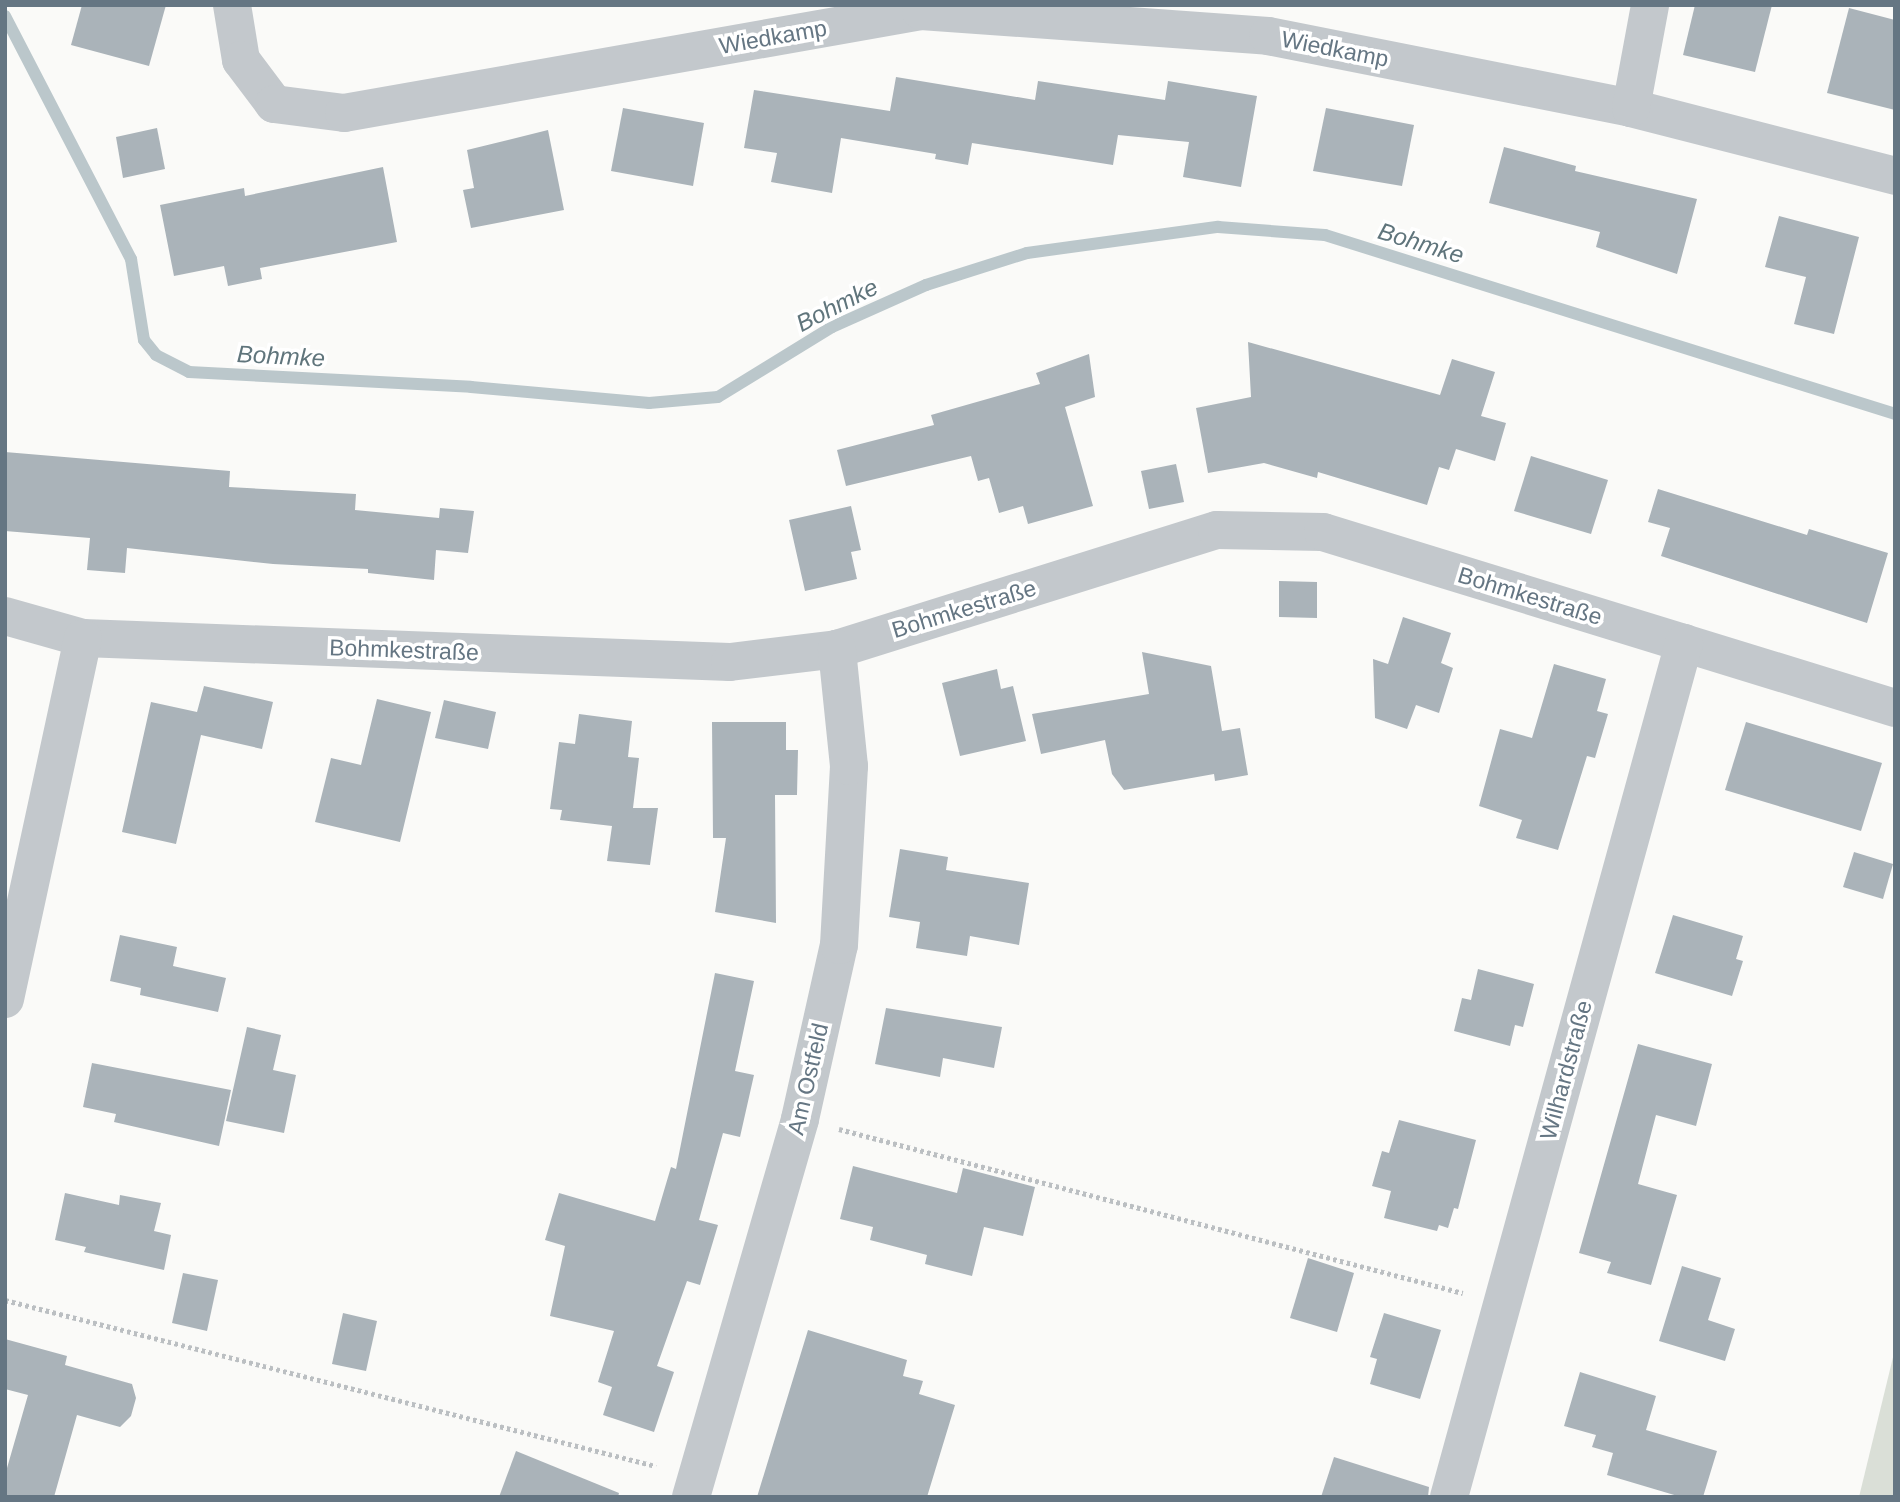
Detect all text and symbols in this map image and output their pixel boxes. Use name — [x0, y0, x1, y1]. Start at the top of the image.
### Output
street label: Wiedkamp — [717, 14, 829, 60]
street label: Wiedkamp — [1279, 25, 1391, 73]
water label: Bohmke — [1375, 216, 1467, 270]
water label: Bohmke — [791, 272, 883, 338]
water label: Bohmke — [236, 339, 326, 373]
street label: Bohmkestraße — [1454, 561, 1606, 631]
street label: Bohmkestraße — [888, 574, 1040, 644]
street label: Bohmkestraße — [329, 634, 479, 666]
street label: Wilhardstraße — [1534, 997, 1598, 1143]
street label: Am Ostfeld — [782, 1020, 834, 1138]

